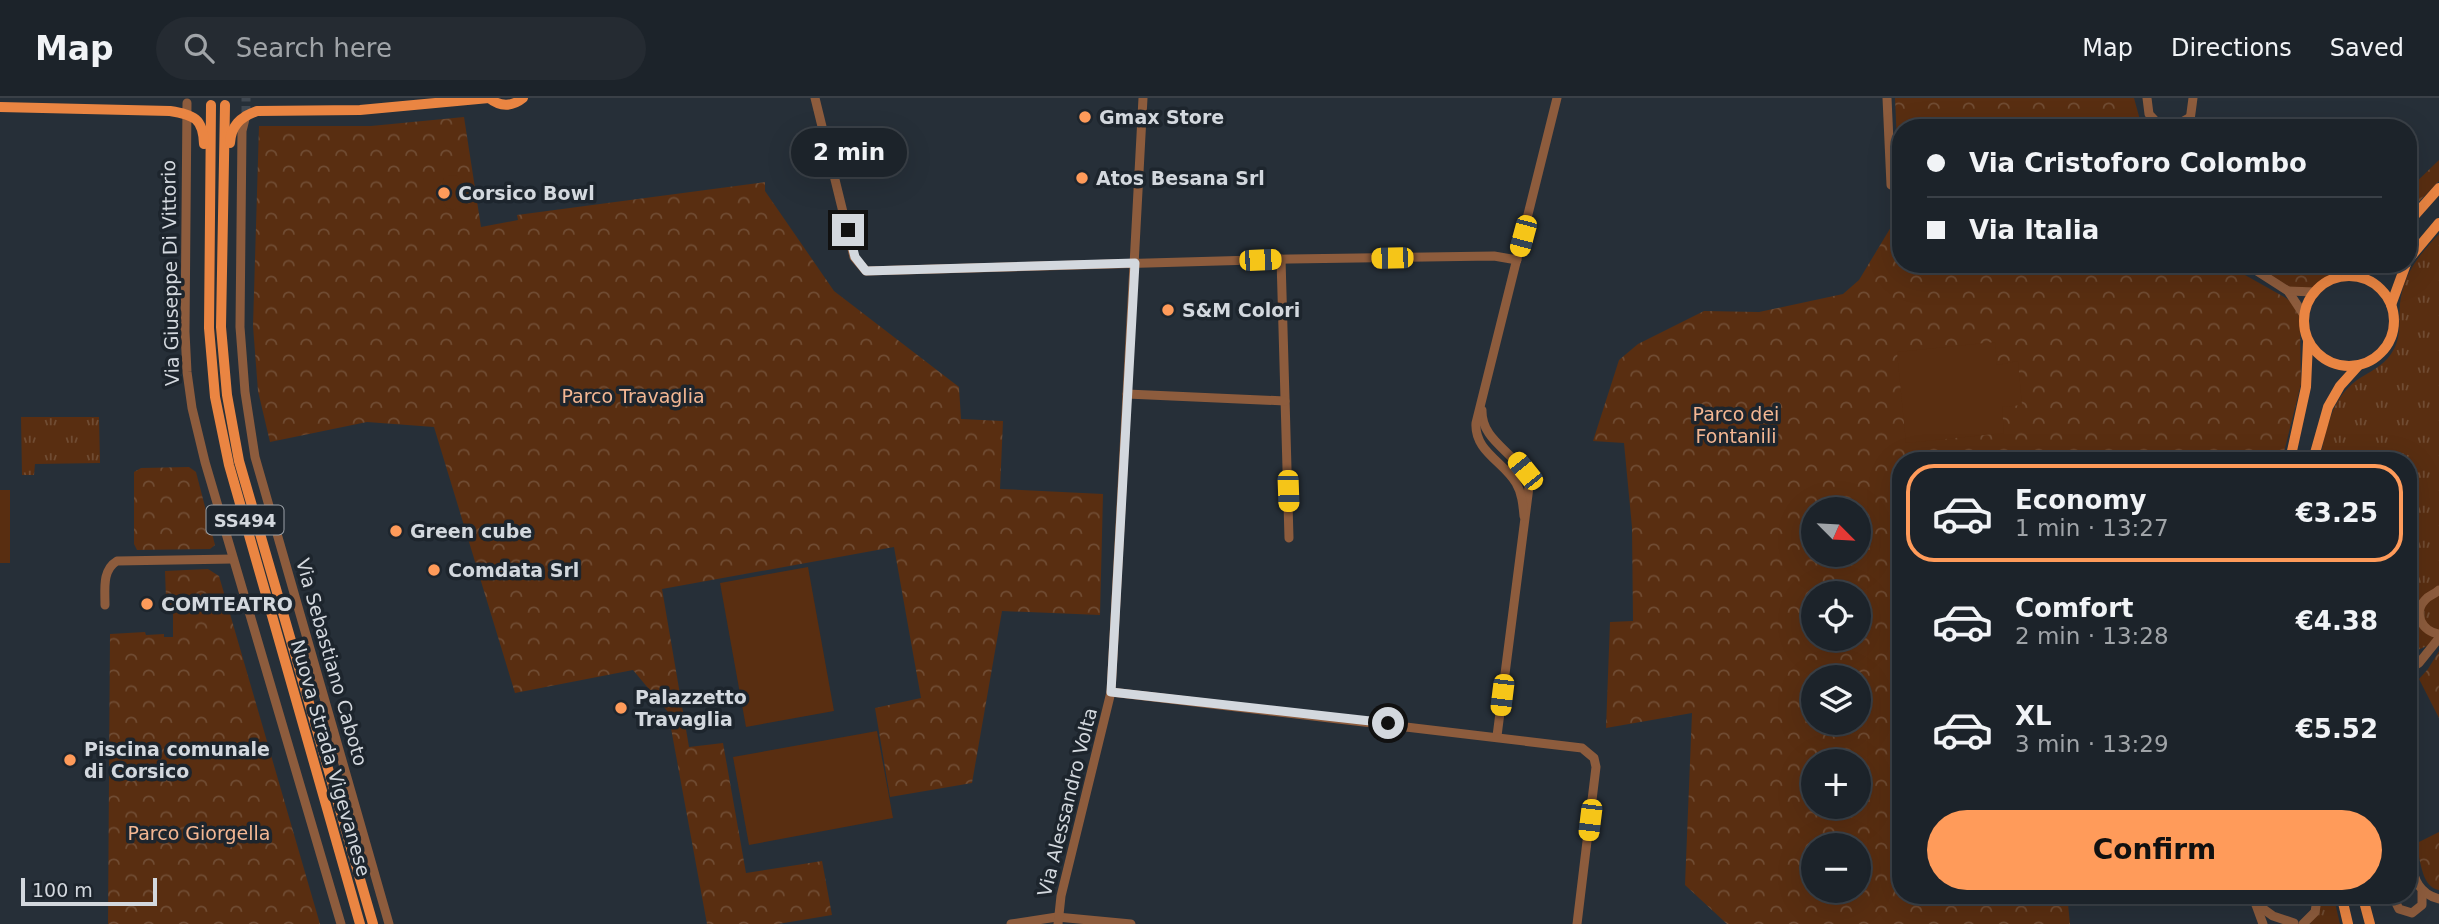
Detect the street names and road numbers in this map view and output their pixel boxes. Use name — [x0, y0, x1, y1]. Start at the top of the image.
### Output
street label: Via Giuseppe Di Vittorio — [157, 160, 183, 386]
road number: SS494 — [206, 506, 284, 534]
street label: Via Sebastiano Caboto — [292, 556, 372, 768]
street label: Nuova Strada Vigevanese — [287, 637, 375, 879]
street label: Via Alessandro Volta — [1033, 705, 1101, 899]

